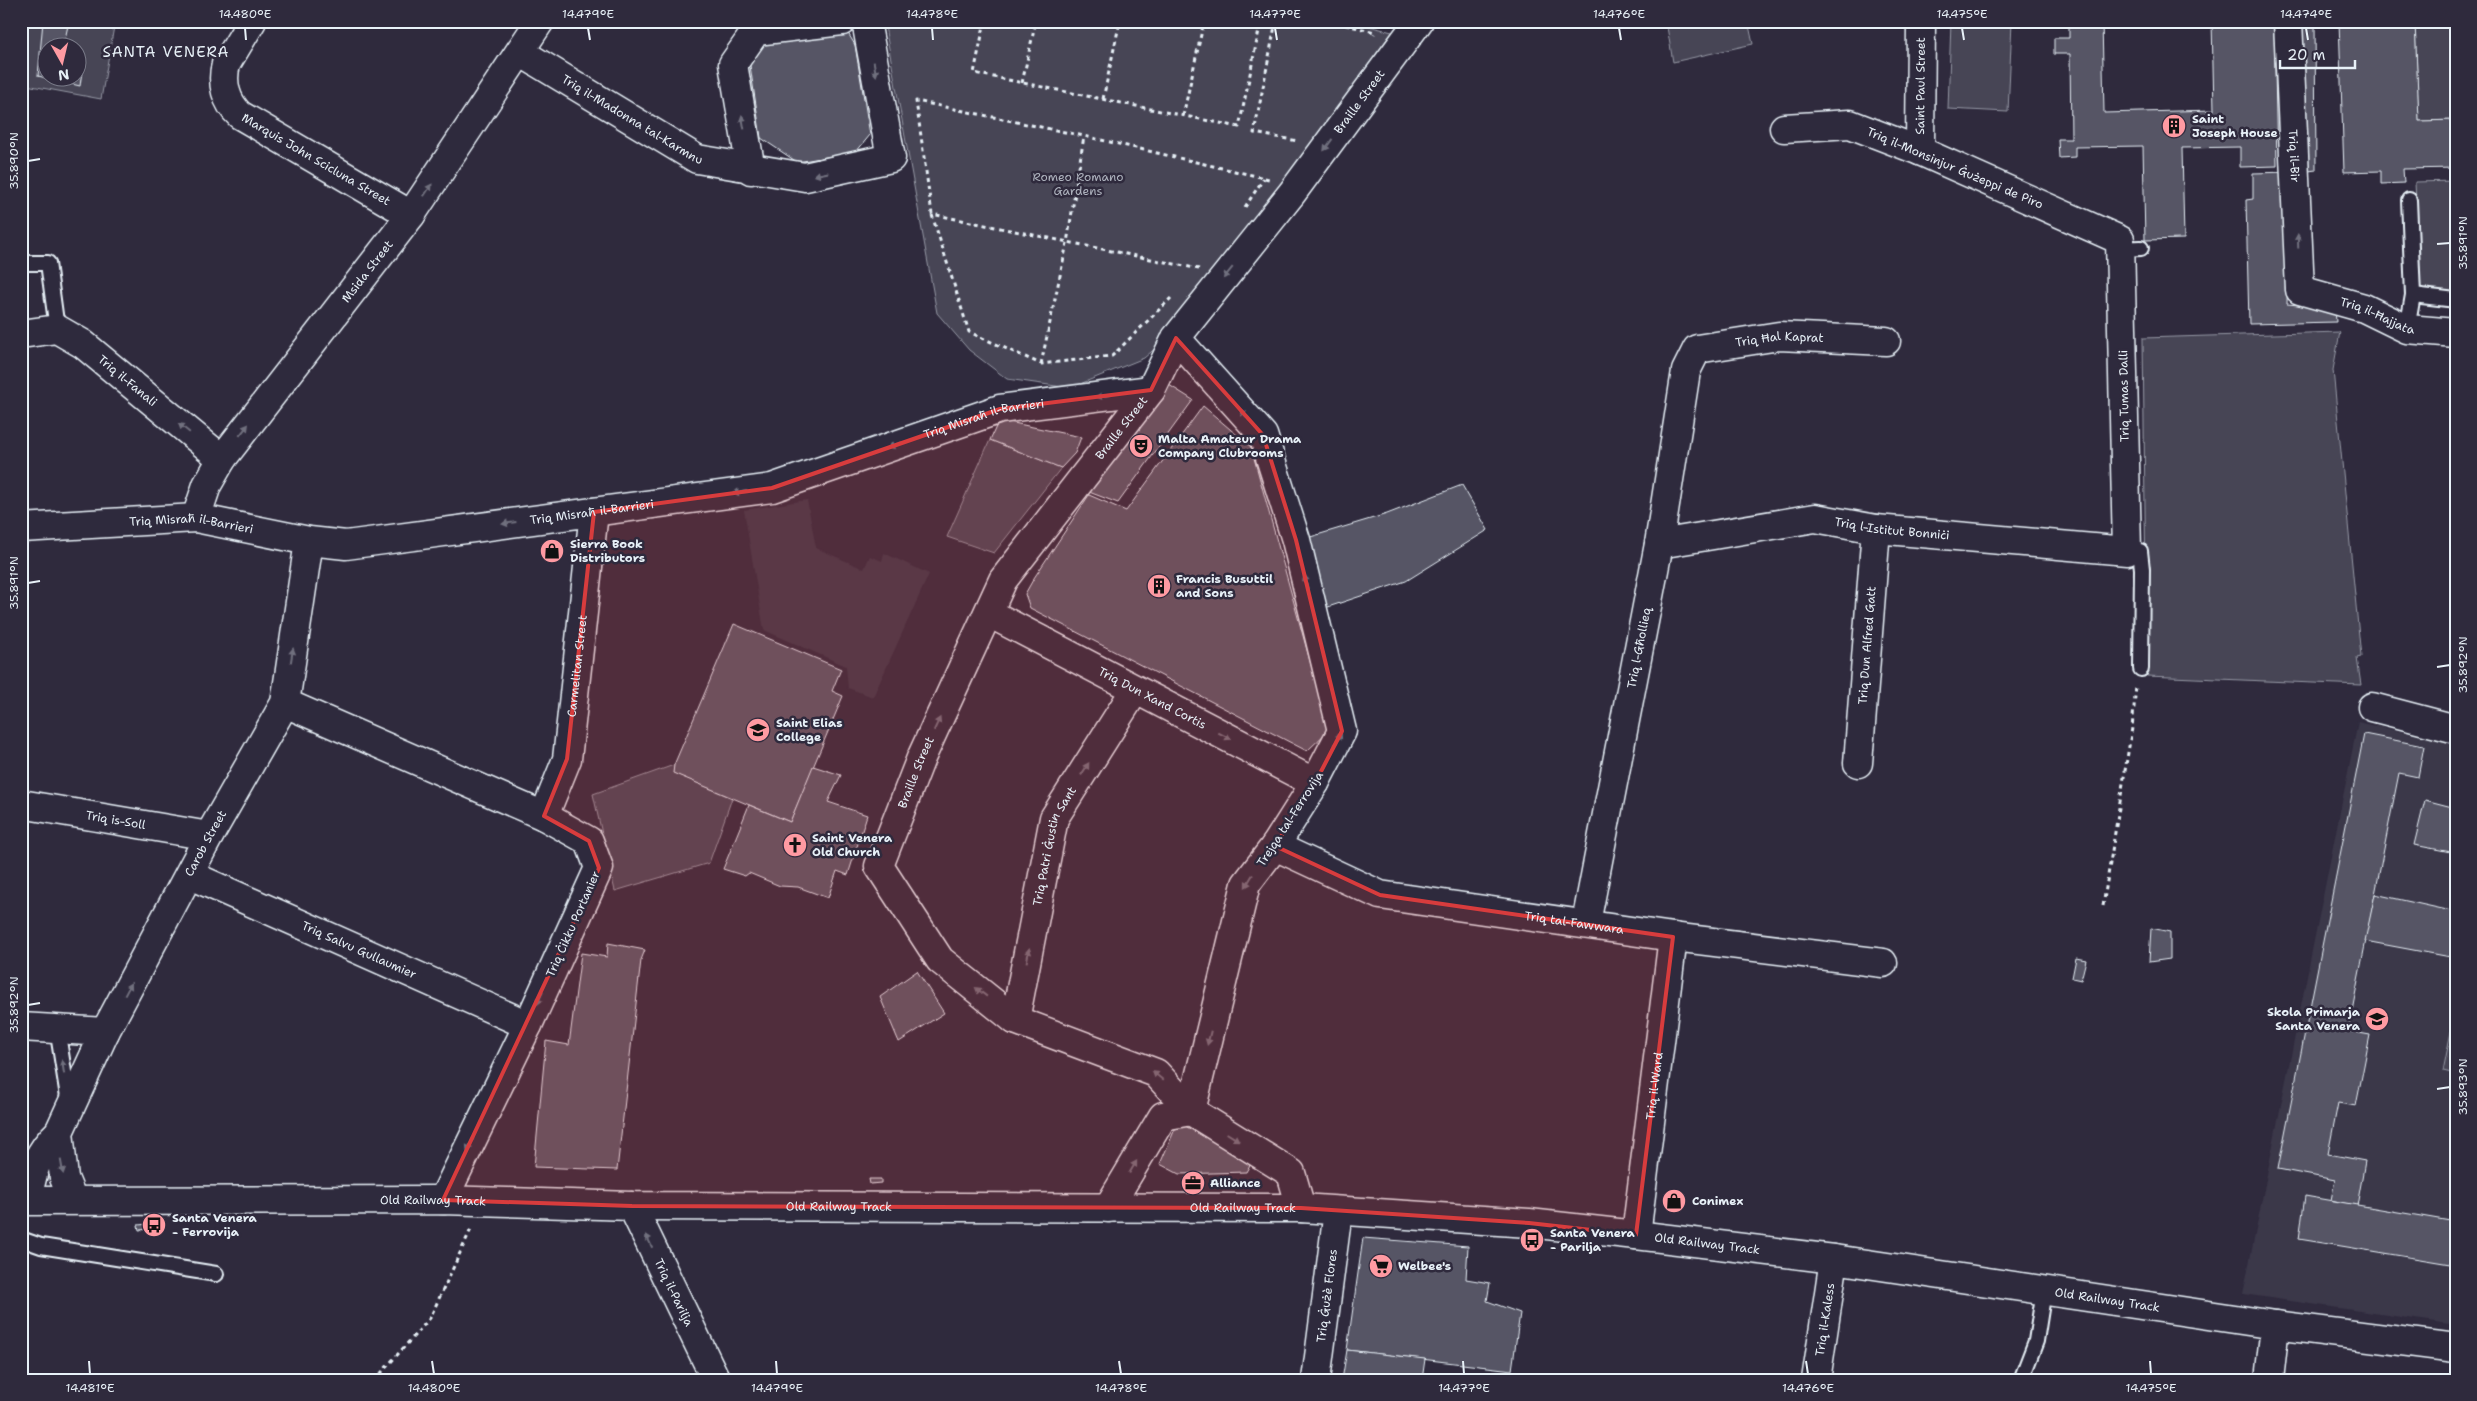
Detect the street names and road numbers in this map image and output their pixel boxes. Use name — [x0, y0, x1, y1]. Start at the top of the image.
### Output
street label: Saint Paul Street — [1912, 37, 1929, 135]
street label: Braille Street — [1330, 66, 1388, 137]
street label: Triq il-Madonna tal-Karmnu — [559, 71, 704, 168]
street label: Marquis John Scicluna Street — [239, 110, 393, 209]
street label: Triq il-Monsinjur Ġużeppi de Piro — [1864, 123, 2046, 213]
street label: Triq il-Bir — [2285, 129, 2303, 183]
street label: Msida Street — [338, 237, 397, 306]
street label: Triq il-Ħajjata — [2338, 294, 2415, 338]
street label: Triq Ħal Kaprat — [1734, 328, 1824, 351]
street label: Triq Tumas Dalli — [2115, 350, 2133, 442]
street label: Triq il-Fanali — [94, 351, 160, 410]
street label: Braille Street — [1092, 393, 1151, 463]
street label: Triq Misraħ il-Barrieri — [921, 395, 1045, 443]
street label: Triq Misraħ il-Barrieri — [529, 496, 655, 528]
street label: Triq Misraħ il-Barrieri — [129, 510, 255, 537]
street label: Triq l-Istitut Bonniċi — [1833, 514, 1950, 543]
street label: Triq Dun Alfred Gatt — [1855, 586, 1880, 705]
street label: Triq l-Għollieq — [1623, 605, 1655, 690]
street label: Carmelitan Street — [564, 614, 591, 718]
street label: Triq Dun Xand Cortis — [1095, 663, 1209, 733]
street label: Braille Street — [894, 734, 938, 811]
street label: Trejqa tal-Ferrovija — [1253, 768, 1327, 870]
street label: Triq Patri Ġustin Sant — [1029, 783, 1080, 907]
street label: Triq is-Soll — [85, 807, 147, 833]
street label: Carob Street — [181, 807, 230, 879]
street label: Triq Ċikku Portanier — [542, 868, 604, 980]
street label: Triq tal-Fawwara — [1524, 908, 1625, 938]
street label: Triq Salvu Gullaumier — [299, 918, 419, 983]
street label: Triq il-Ward — [1642, 1051, 1667, 1121]
street label: Old Railway Track — [380, 1192, 486, 1209]
street label: Old Railway Track — [786, 1198, 892, 1215]
street label: Old Railway Track — [1190, 1200, 1296, 1216]
street label: Old Railway Track — [1654, 1229, 1761, 1258]
street label: Triq Ġużè Flores — [1313, 1248, 1341, 1343]
street label: Triq il-Parilja — [651, 1256, 697, 1330]
street label: Triq il-Kaless — [1812, 1282, 1838, 1357]
street label: Old Railway Track — [2054, 1284, 2161, 1316]

